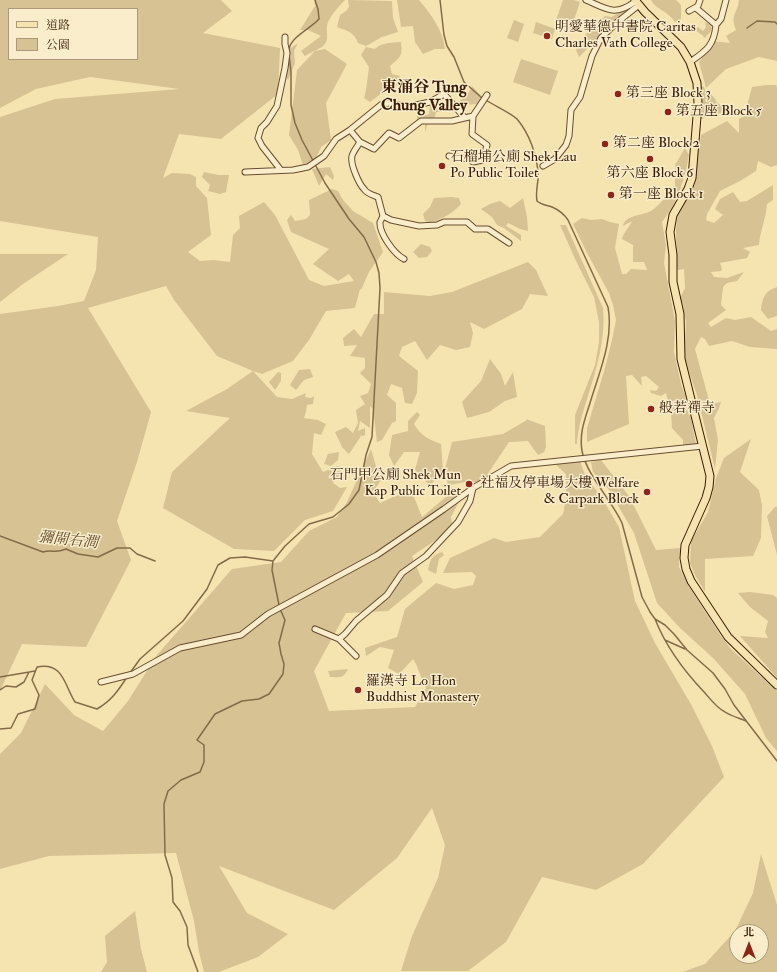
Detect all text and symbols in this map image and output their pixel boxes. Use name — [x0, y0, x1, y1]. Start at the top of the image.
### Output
legend — [8, 8, 138, 60]
text: 道路 — [46, 18, 70, 33]
place label: 明愛華德中書院 Caritas Charles Vath College — [555, 20, 696, 52]
marker: 明愛華德中書院 Caritas Charles Vath College — [542, 31, 552, 41]
text: 公園 — [46, 38, 70, 53]
district label: 東涌谷 Tung Chung Valley — [381, 79, 467, 117]
place label: 第三座 Block 3 — [626, 86, 711, 102]
marker: 第三座 Block 3 — [613, 89, 623, 99]
place label: 第五座 Block 5 — [676, 104, 762, 120]
marker: 第五座 Block 5 — [663, 107, 673, 117]
place label: 第二座 Block 2 — [613, 136, 700, 152]
marker: 第二座 Block 2 — [600, 139, 610, 149]
place label: 石榴埔公廁 Shek Lau Po Public Toilet — [450, 150, 577, 182]
marker: 第六座 Block 6 — [645, 154, 655, 164]
marker: 石榴埔公廁 Shek Lau Po Public Toilet — [437, 161, 447, 171]
place label: 第六座 Block 6 — [607, 166, 693, 182]
place label: 第一座 Block 1 — [619, 187, 704, 203]
marker: 第一座 Block 1 — [606, 190, 616, 200]
place label: 般若禪寺 — [659, 401, 715, 417]
marker: 般若禪寺 — [646, 404, 656, 414]
place label: 石門甲公廁 Shek Mun Kap Public Toilet — [330, 468, 461, 500]
place label: 社福及停車場大樓 Welfare & Carpark Block — [480, 476, 639, 508]
marker: 石門甲公廁 Shek Mun Kap Public Toilet — [464, 479, 474, 489]
marker: 社福及停車場大樓 Welfare & Carpark Block — [642, 487, 652, 497]
water label: 彌閘右澗 — [37, 529, 99, 553]
place label: 羅漢寺 Lo Hon Buddhist Monastery — [366, 674, 479, 706]
marker: 羅漢寺 Lo Hon Buddhist Monastery — [353, 685, 363, 695]
north arrow — [729, 924, 769, 964]
text: 北 — [744, 926, 755, 939]

